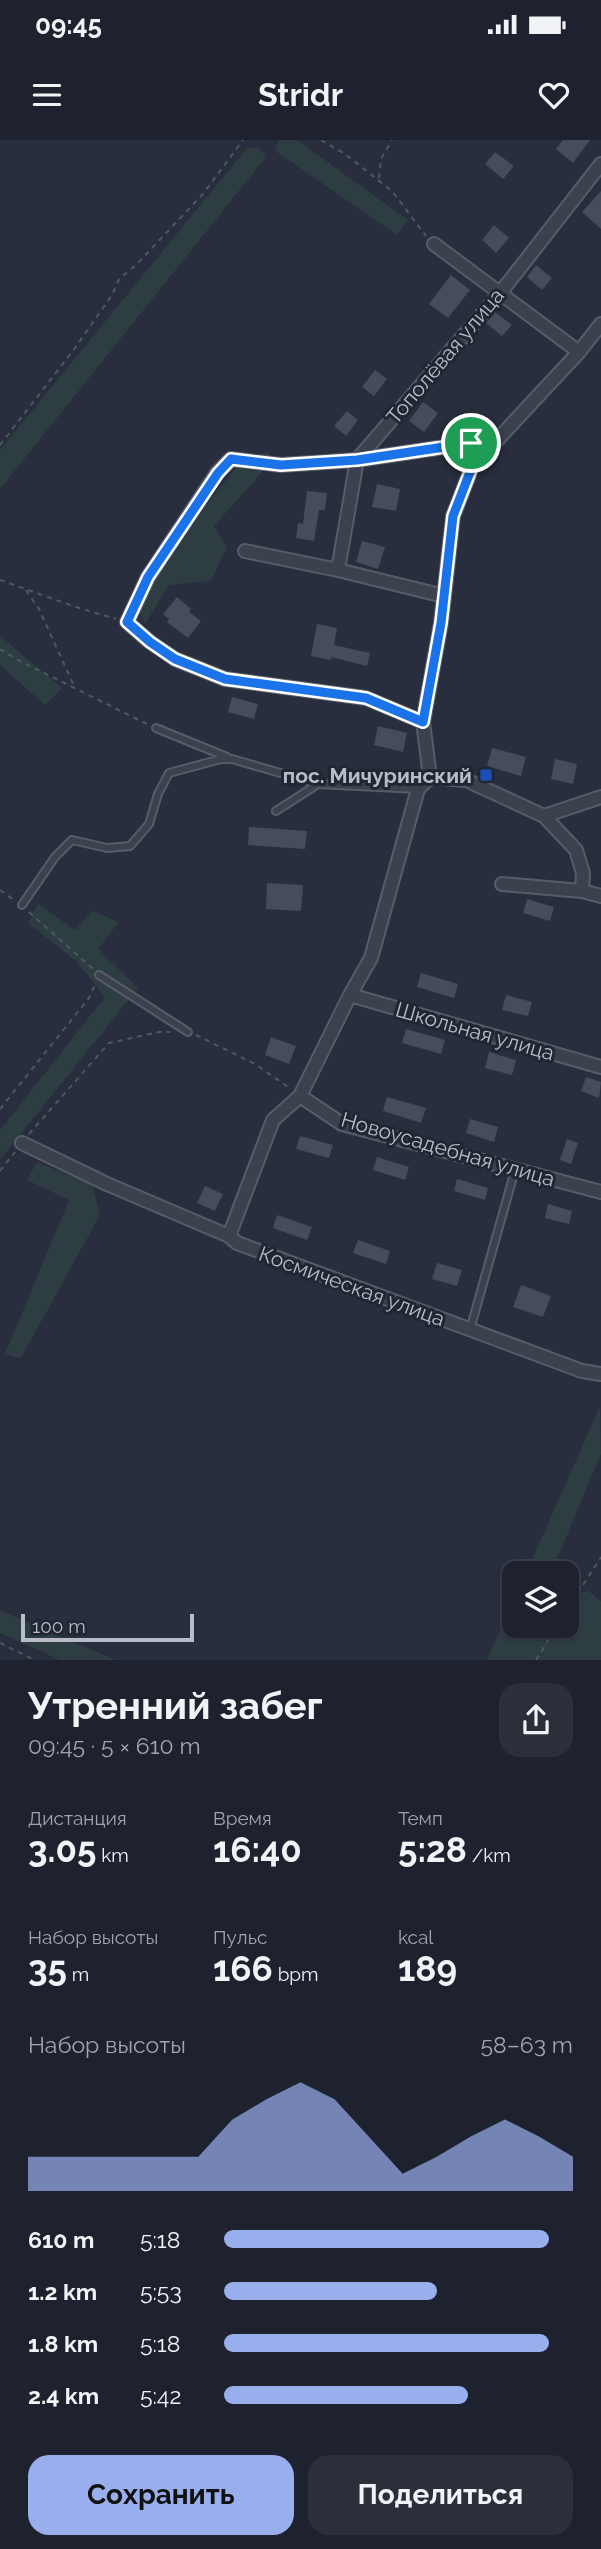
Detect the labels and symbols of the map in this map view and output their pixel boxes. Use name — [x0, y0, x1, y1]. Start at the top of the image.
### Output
street label: Тополёвая улица — [381, 283, 509, 429]
pin — [441, 413, 501, 473]
place label: пос. Мичуринский — [283, 763, 472, 788]
marker: пос. Мичуринский — [478, 767, 494, 783]
street label: Школьная улица — [393, 996, 557, 1066]
street label: Новоусадебная улица — [338, 1107, 558, 1191]
street label: Космическая улица — [256, 1241, 448, 1331]
scale bar — [21, 1611, 194, 1643]

